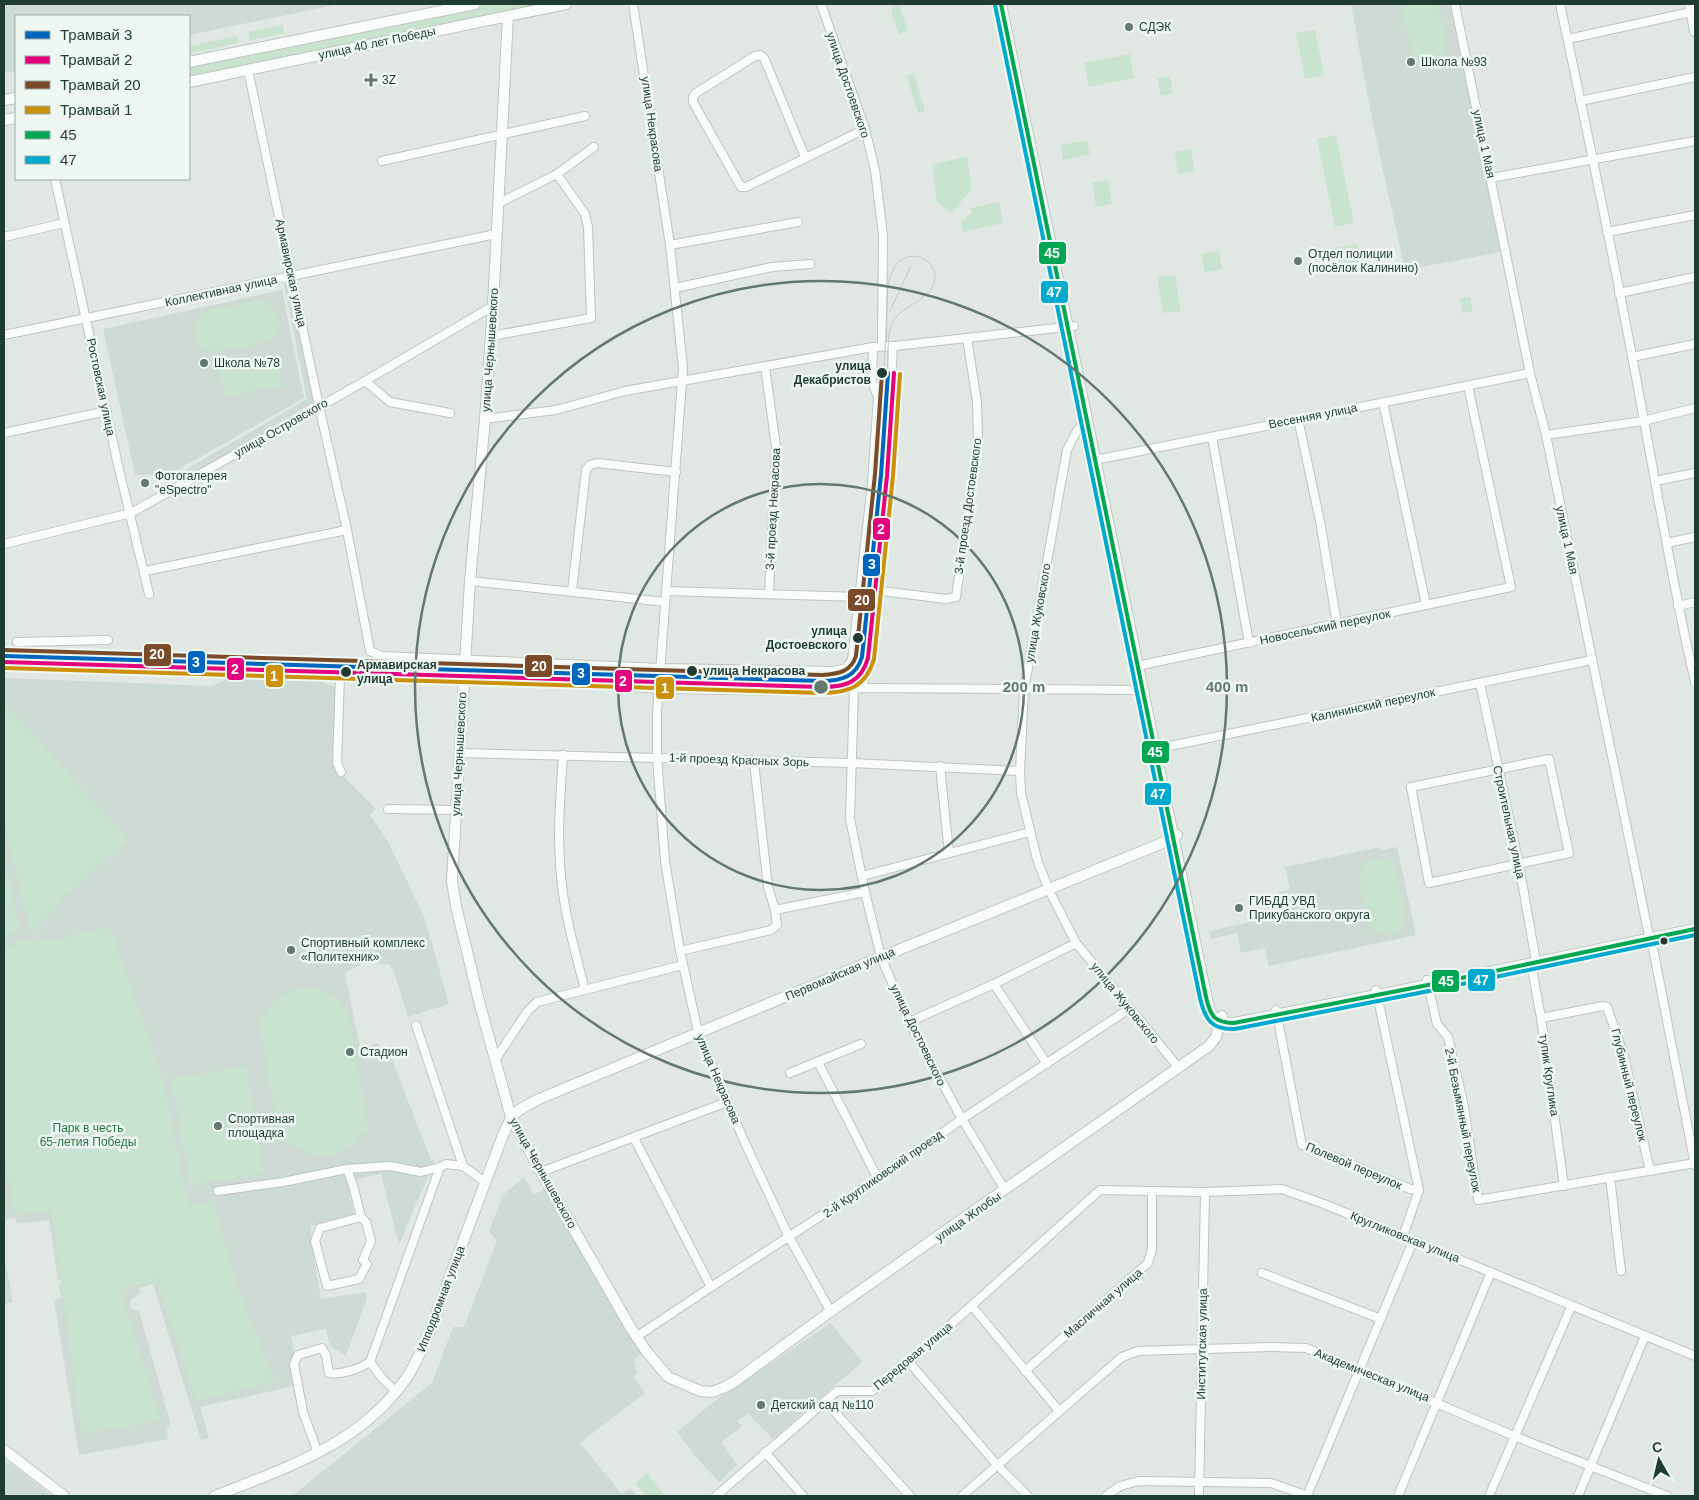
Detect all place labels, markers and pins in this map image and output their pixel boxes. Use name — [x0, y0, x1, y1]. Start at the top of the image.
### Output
place label: СДЭК — [1139, 20, 1171, 34]
marker: СДЭК — [1123, 21, 1135, 33]
place label: Школа №93 — [1421, 55, 1487, 69]
marker: Школа №93 — [1405, 56, 1417, 68]
marker: 3Z — [364, 73, 378, 87]
place label: 3Z — [382, 73, 396, 87]
place label: Отдел полиции (посёлок Калинино) — [1308, 247, 1418, 275]
marker: Отдел полиции (посёлок Калинино) — [1292, 255, 1304, 267]
place label: Школа №78 — [214, 356, 280, 370]
marker: Школа №78 — [198, 357, 210, 369]
place label: улица Декабристов — [794, 359, 871, 387]
marker: улица Декабристов — [875, 366, 889, 380]
place label: Фотогалерея "eSpectro" — [155, 469, 227, 497]
marker: Фотогалерея "eSpectro" — [139, 477, 151, 489]
place label: улица Достоевского — [766, 624, 847, 652]
marker: улица Достоевского — [851, 631, 865, 645]
place label: Армавирская улица — [357, 658, 437, 686]
marker: улица Некрасова — [685, 664, 699, 678]
place label: улица Некрасова — [703, 664, 806, 678]
marker: Армавирская улица — [339, 665, 353, 679]
centre of rings — [812, 678, 830, 696]
place label: ГИБДД УВД Прикубанского округа — [1249, 894, 1370, 922]
marker: ГИБДД УВД Прикубанского округа — [1233, 902, 1245, 914]
place label: Спортивный комплекс «Политехник» — [301, 936, 425, 964]
unlabelled marker — [1659, 936, 1669, 946]
marker: Спортивный комплекс «Политехник» — [285, 944, 297, 956]
place label: Стадион — [360, 1045, 408, 1059]
marker: Стадион — [344, 1046, 356, 1058]
place label: Спортивная площадка — [228, 1112, 295, 1140]
marker: Спортивная площадка — [212, 1120, 224, 1132]
place label: Детский сад №110 — [771, 1398, 874, 1412]
marker: Детский сад №110 — [755, 1399, 767, 1411]

